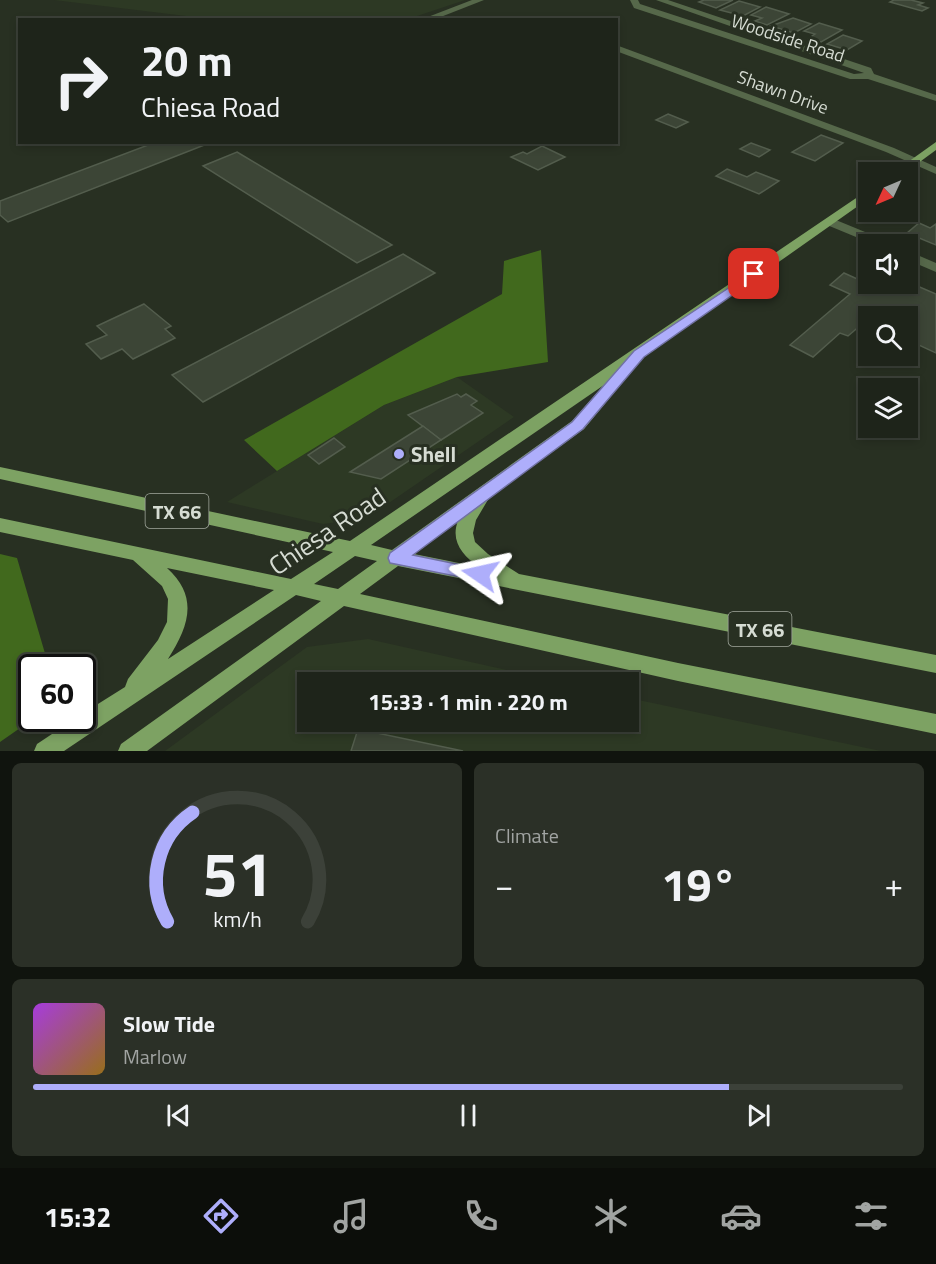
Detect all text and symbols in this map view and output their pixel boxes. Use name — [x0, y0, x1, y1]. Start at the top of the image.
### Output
street label: Woodside Road — [728, 7, 848, 69]
text: 20 m — [141, 28, 233, 92]
icon: right — [42, 42, 120, 120]
street label: Shawn Drive — [734, 63, 832, 121]
text: Chiesa Road — [141, 86, 280, 127]
north arrow — [858, 162, 918, 222]
map controls — [858, 162, 918, 438]
button: sound — [858, 234, 918, 294]
pin — [728, 248, 779, 299]
icon: arrive — [737, 257, 770, 290]
button: search — [858, 306, 918, 366]
button: layers — [858, 378, 918, 438]
place label: Shell — [411, 438, 456, 470]
marker: Shell — [392, 447, 406, 461]
street label: Chiesa Road — [261, 477, 393, 585]
road number: TX 66 — [146, 494, 208, 528]
position arrow — [448, 542, 512, 606]
road number: TX 66 — [728, 612, 792, 646]
speed limit sign: 60 — [18, 654, 96, 732]
text: 15:33 · 1 min · 220 m — [368, 685, 568, 719]
text: Climate — [495, 820, 559, 851]
text: 51 — [202, 825, 272, 920]
text: 19° — [661, 850, 737, 918]
text: − — [495, 860, 513, 910]
text: + — [885, 860, 903, 910]
text: km/h — [213, 903, 261, 935]
text: Slow Tide — [123, 1007, 215, 1041]
text: Marlow — [123, 1041, 187, 1072]
icon: previous — [162, 1099, 195, 1132]
icon: pause — [452, 1099, 485, 1132]
icon: next — [742, 1099, 775, 1132]
icon: directions — [200, 1195, 242, 1237]
icon: music — [330, 1195, 372, 1237]
icon: phone — [460, 1195, 502, 1237]
icon: climate — [590, 1195, 632, 1237]
icon: car — [720, 1195, 762, 1237]
icon: filters — [850, 1195, 892, 1237]
text: 15:32 — [44, 1196, 111, 1237]

